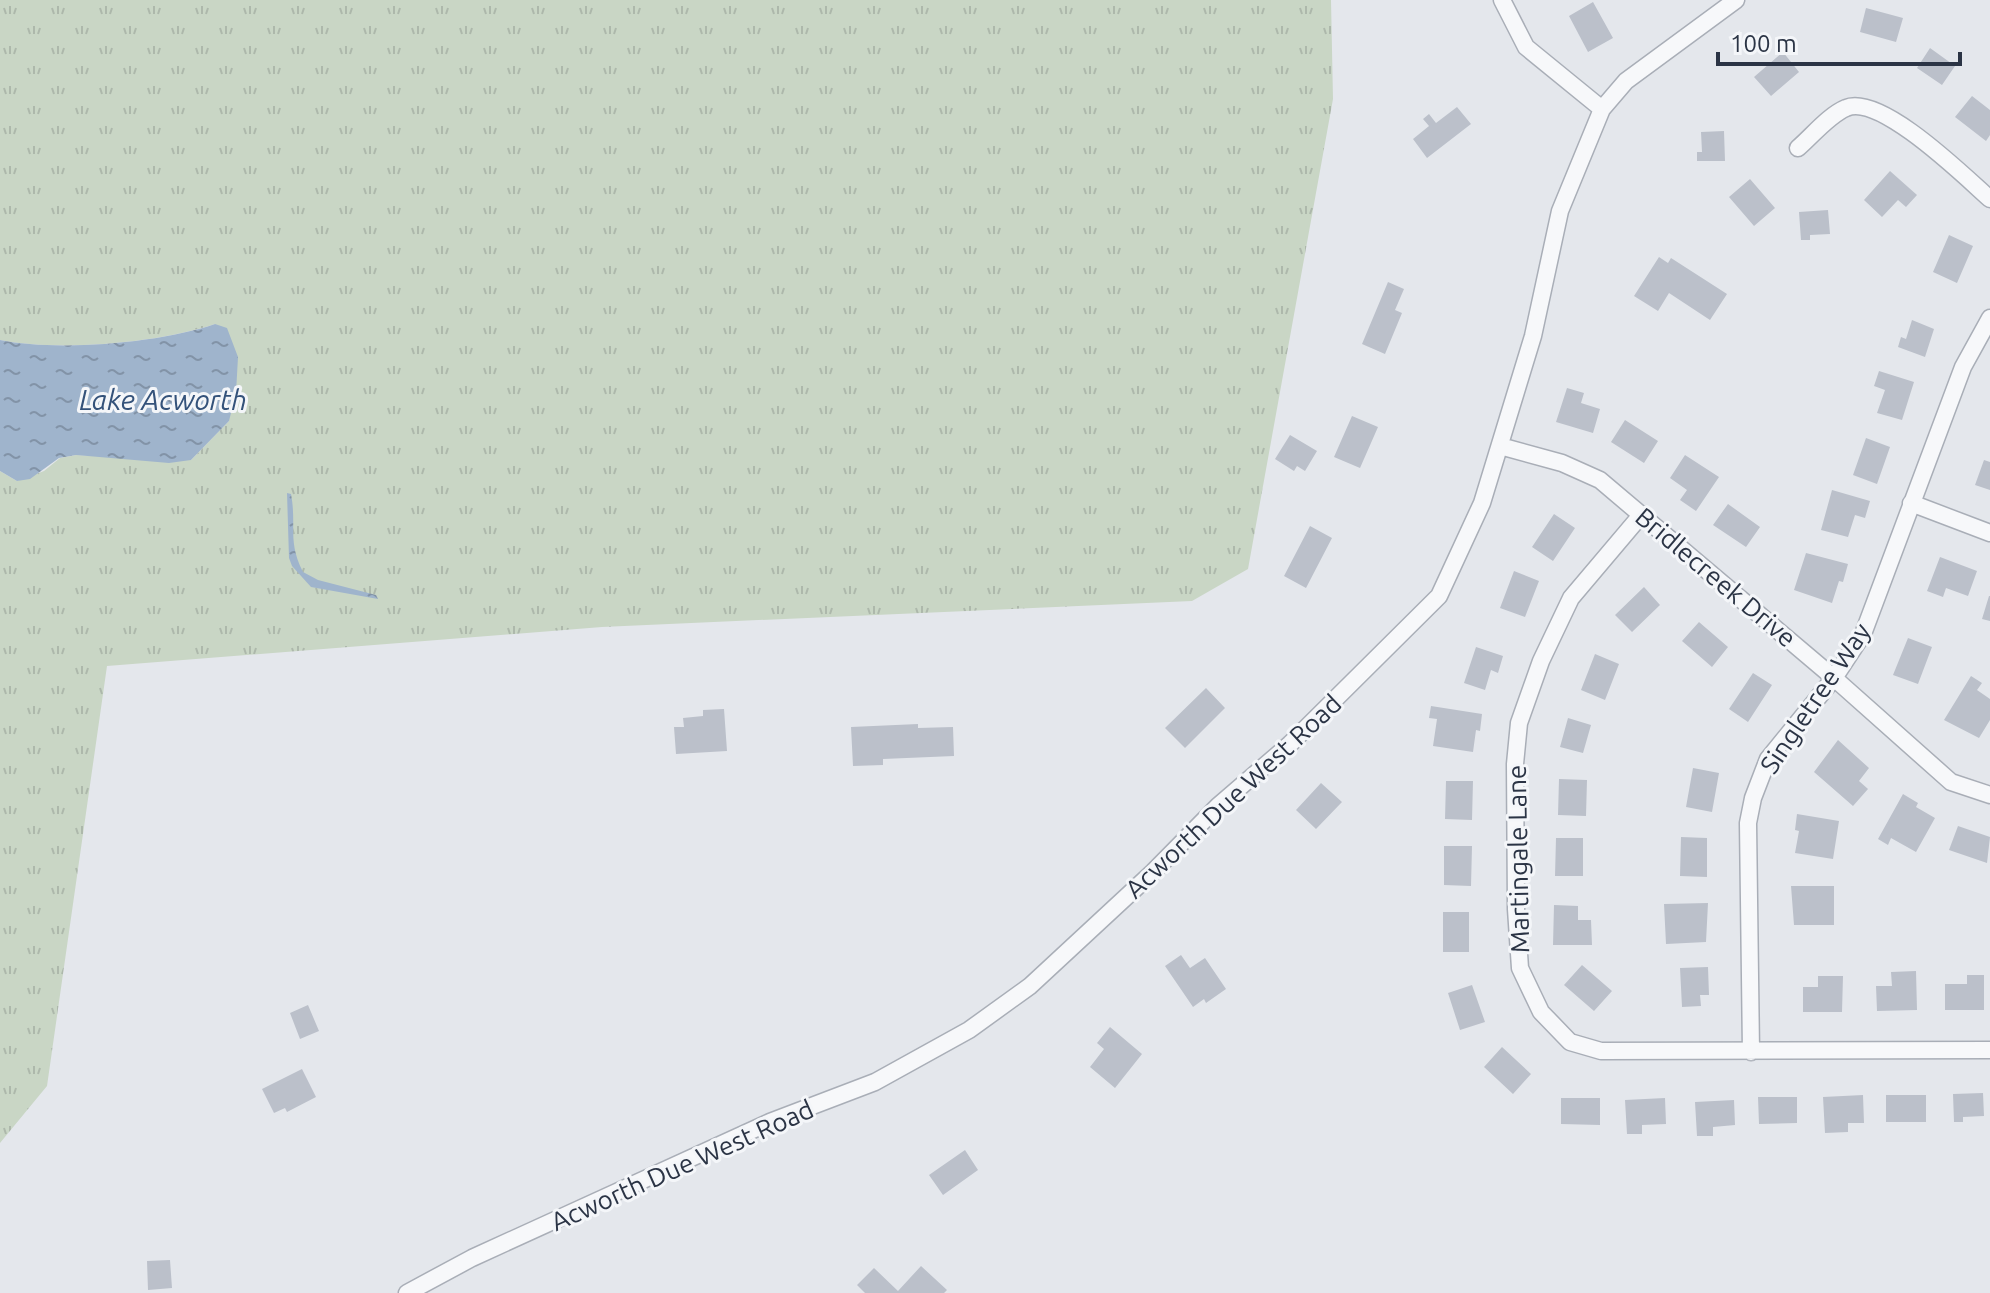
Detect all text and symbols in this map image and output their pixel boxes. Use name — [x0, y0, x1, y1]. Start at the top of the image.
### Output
scale bar — [1718, 16, 1960, 66]
text: 100 m — [1730, 30, 1797, 57]
water label: Lake Acworth — [79, 384, 247, 415]
street label: Bridlecreek Drive — [1630, 502, 1802, 652]
street label: Singletree Way — [1754, 617, 1876, 779]
street label: Acworth Due West Road — [1119, 688, 1347, 904]
street label: Martingale Lane — [1502, 765, 1534, 953]
street label: Acworth Due West Road — [546, 1094, 818, 1236]

